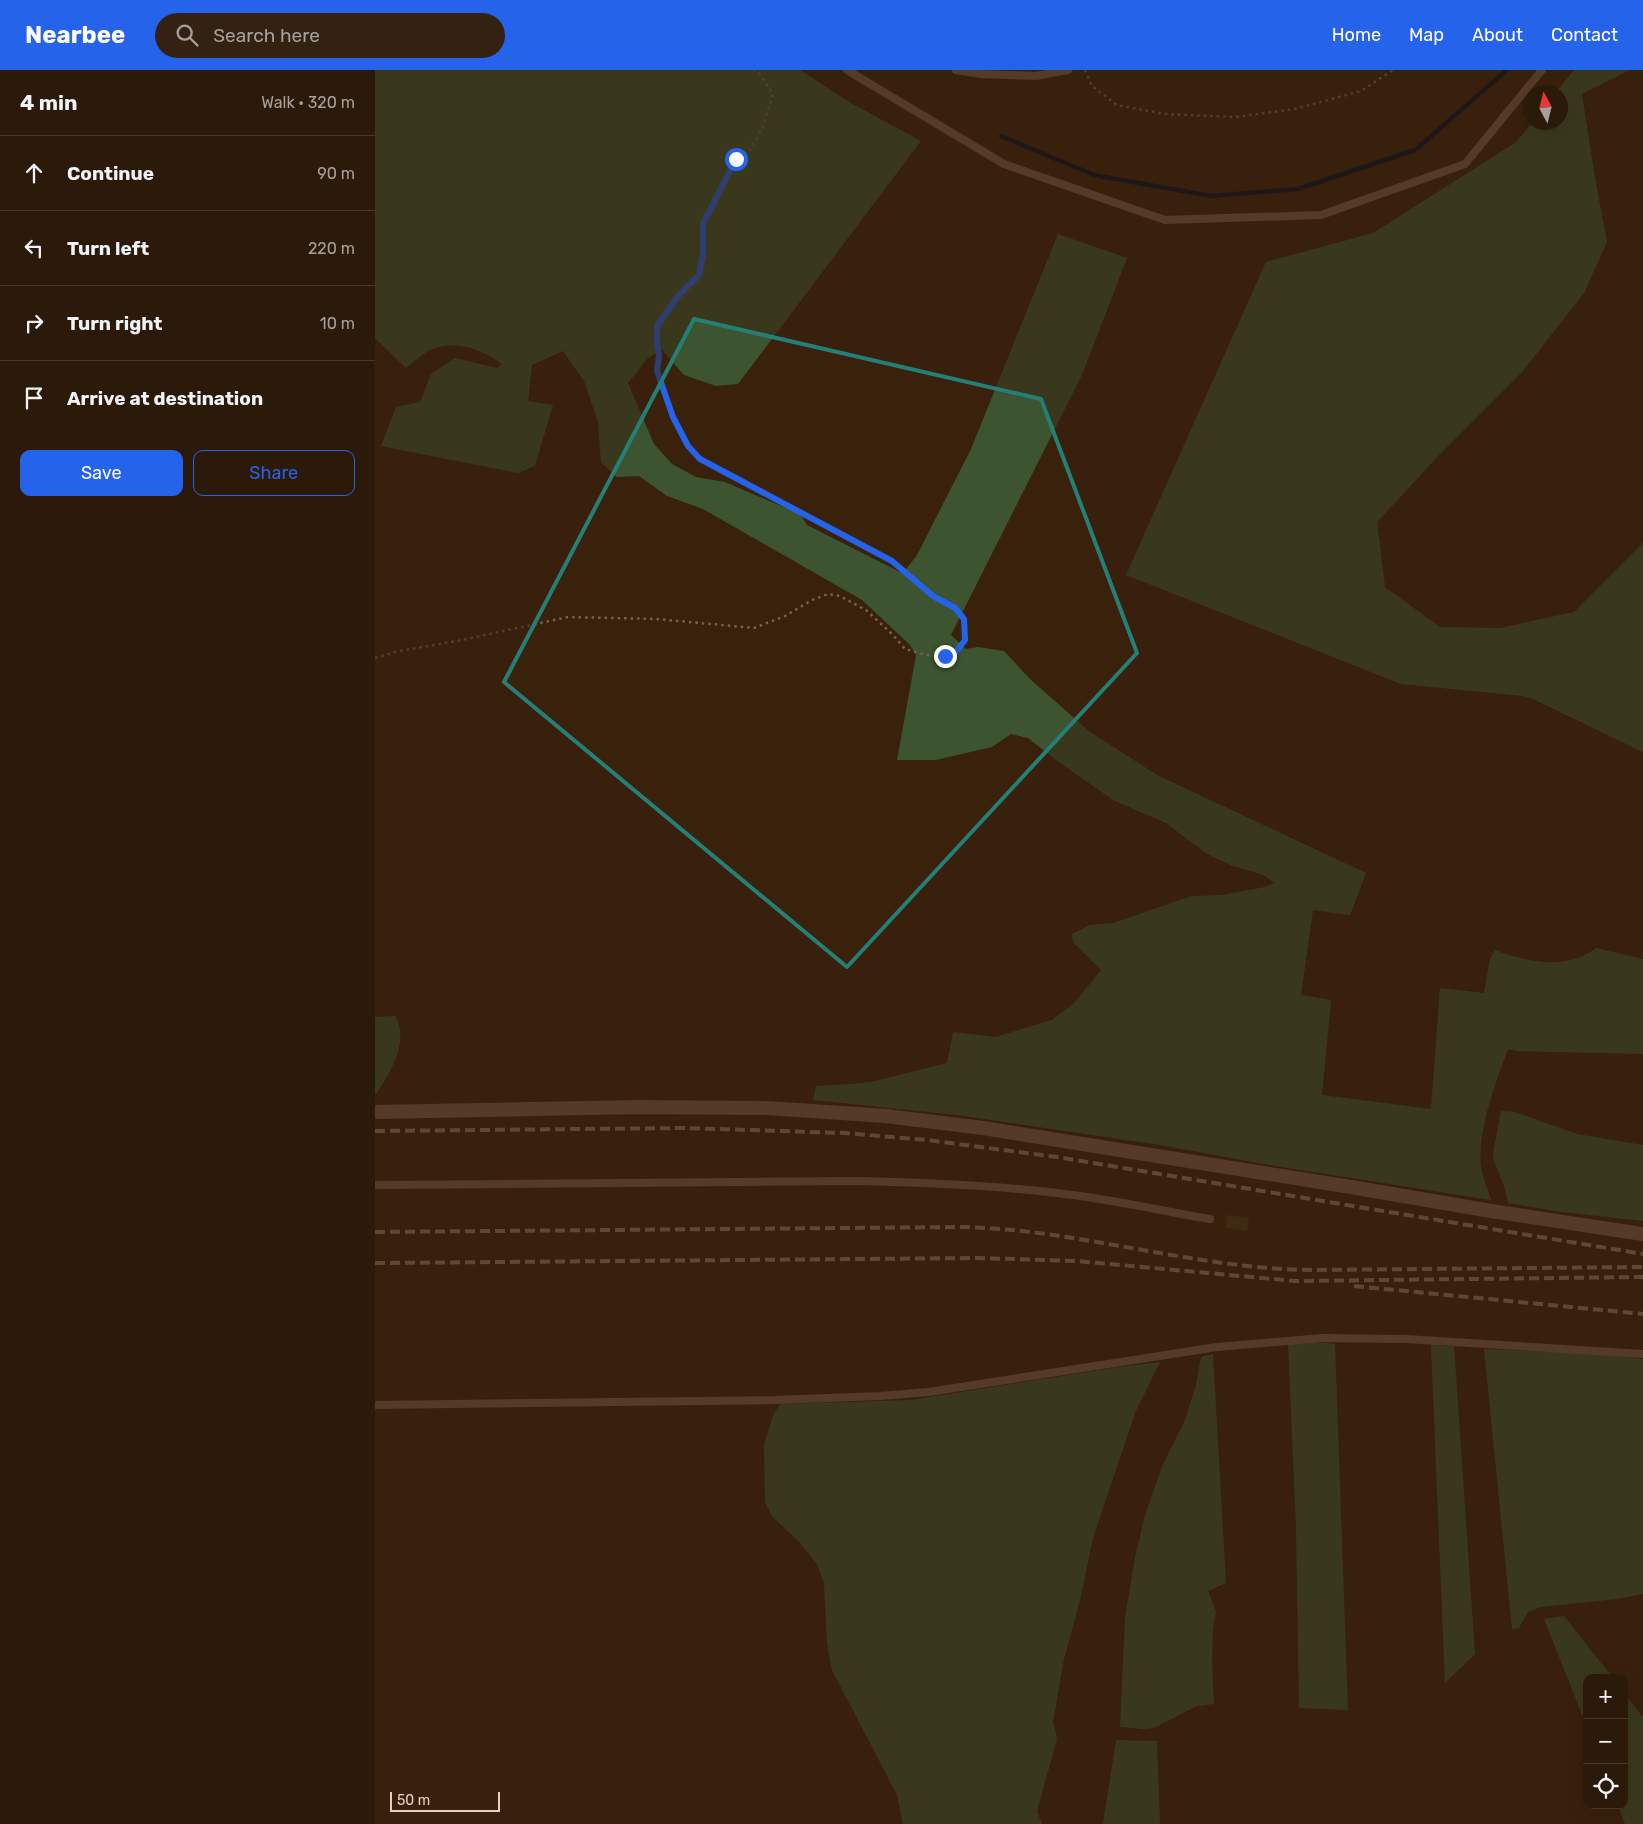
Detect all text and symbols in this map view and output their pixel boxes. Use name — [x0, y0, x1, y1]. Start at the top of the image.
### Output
search box — [155, 13, 505, 58]
text: Nearbee — [25, 21, 125, 49]
icon: search — [173, 21, 201, 49]
text: Search here — [213, 24, 320, 47]
text: Home — [1332, 24, 1381, 46]
text: Map — [1409, 24, 1444, 46]
text: About — [1472, 24, 1523, 46]
text: Contact — [1551, 24, 1618, 46]
north arrow — [1523, 85, 1568, 130]
text: 4 min — [20, 90, 78, 115]
text: Walk · 320 m — [261, 93, 355, 112]
route start — [725, 148, 748, 171]
icon: ahead — [20, 159, 48, 187]
text: Continue — [67, 162, 154, 185]
text: 90 m — [317, 164, 355, 183]
icon: left — [20, 234, 48, 262]
text: Turn left — [67, 237, 149, 260]
text: 220 m — [308, 239, 355, 258]
icon: right — [20, 309, 48, 337]
text: Turn right — [67, 312, 162, 335]
text: 10 m — [320, 314, 355, 333]
icon: arrive — [20, 384, 48, 412]
text: Arrive at destination — [67, 387, 263, 410]
button: Save — [20, 450, 183, 496]
button: Share — [193, 450, 355, 496]
route end — [934, 645, 957, 668]
map controls — [1583, 1674, 1628, 1809]
button: + — [1583, 1674, 1628, 1719]
button: − — [1583, 1719, 1628, 1764]
button: locate — [1583, 1764, 1628, 1809]
scale bar — [390, 1789, 500, 1812]
text: 50 m — [397, 1792, 430, 1809]

